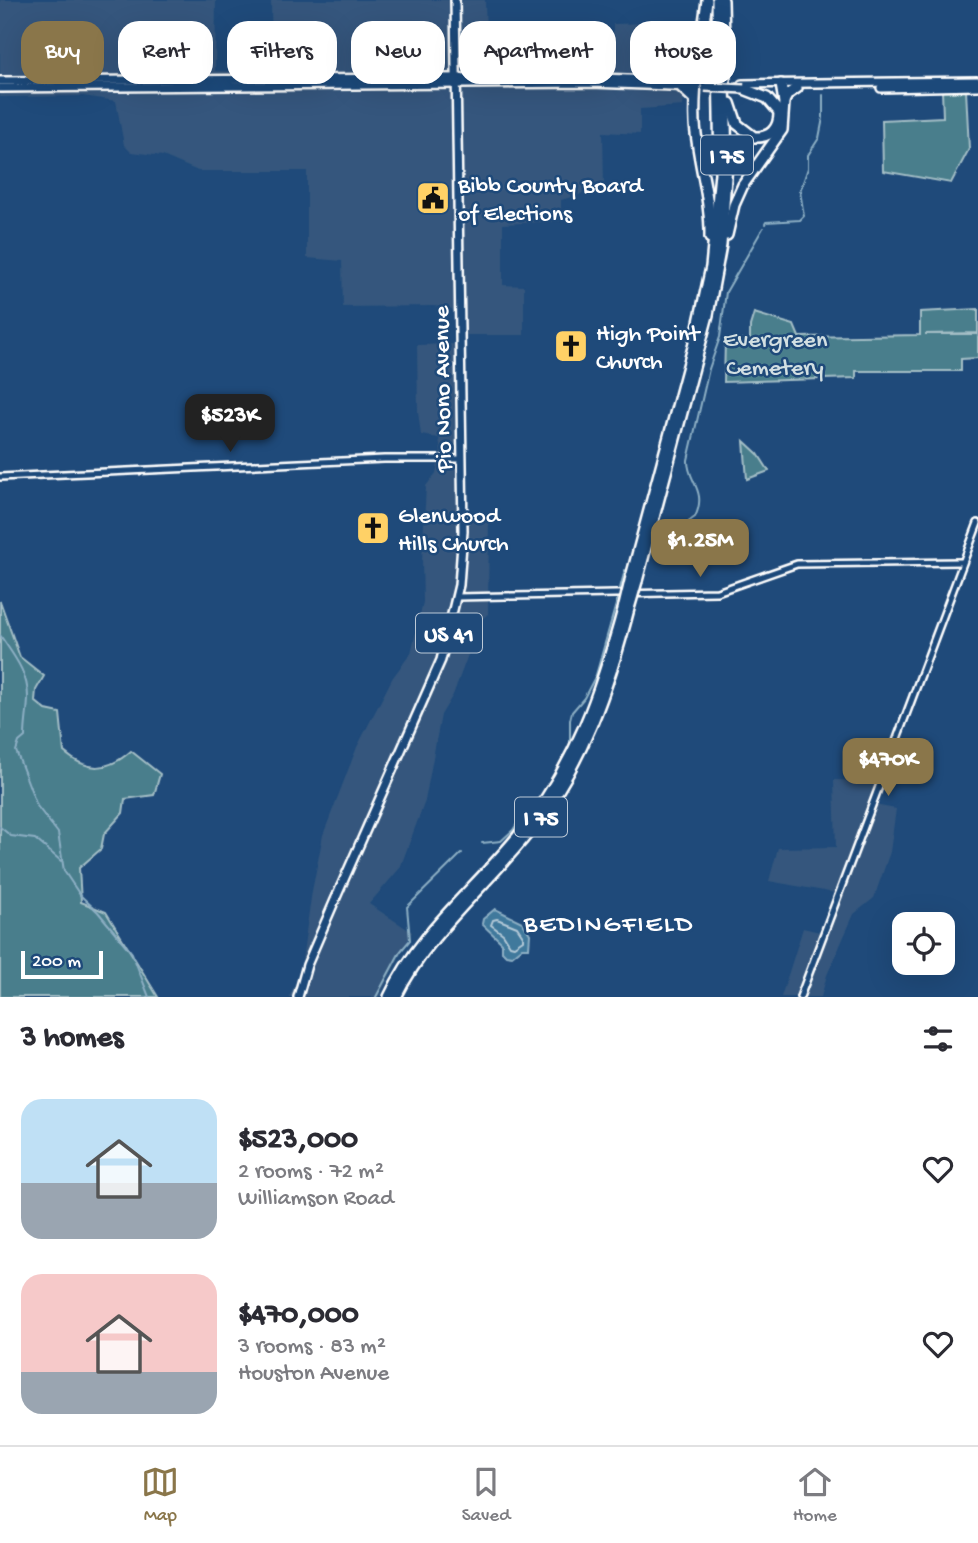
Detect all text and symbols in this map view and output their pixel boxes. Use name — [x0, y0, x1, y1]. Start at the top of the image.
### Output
chip: Buy — [21, 21, 104, 84]
chip: Rent — [118, 21, 213, 84]
chip: Filters — [227, 21, 337, 84]
chip: New — [351, 21, 445, 84]
chip: Apartment — [459, 21, 616, 84]
chip: House — [630, 21, 736, 84]
road number: I 75 — [701, 136, 753, 174]
place label: Bibb County Board of Elections — [457, 173, 644, 230]
public building icon: Bibb County Board of Elections — [414, 179, 452, 217]
street label: Pio Nono Avenue — [429, 305, 460, 473]
place label: High Point Church — [596, 321, 701, 378]
church icon: High Point Church — [552, 327, 590, 365]
park label: Evergreen Cemetery — [723, 327, 828, 384]
pin: $523K — [181, 394, 279, 454]
text: $523K — [201, 403, 259, 430]
place label: Glenwood Hills Church — [398, 503, 509, 560]
church icon: Glenwood Hills Church — [354, 509, 392, 547]
pin: $1.25M — [643, 520, 757, 579]
text: $1.25M — [667, 528, 733, 555]
road number: US 41 — [416, 614, 482, 652]
pin: $470K — [839, 738, 937, 798]
text: $470K — [859, 747, 917, 774]
road number: I 75 — [515, 797, 567, 836]
district label: BEDINGFIELD — [523, 911, 694, 942]
map controls — [892, 912, 955, 975]
button: locate — [892, 912, 955, 975]
scale bar — [21, 948, 103, 980]
text: 200 m — [32, 951, 81, 974]
icon: filters — [919, 1020, 957, 1058]
text: 3 homes — [21, 1022, 123, 1057]
text: $523,000 — [238, 1124, 358, 1159]
icon: home — [77, 1127, 161, 1211]
icon: heart — [919, 1150, 957, 1188]
text: 2 rooms · 72 m² — [238, 1159, 384, 1186]
text: Williamson Road — [238, 1186, 394, 1213]
text: $470,000 — [238, 1299, 359, 1334]
icon: home — [77, 1302, 161, 1386]
icon: heart — [919, 1325, 957, 1363]
text: 3 rooms · 83 m² — [238, 1334, 386, 1361]
text: Houston Avenue — [238, 1361, 389, 1388]
tab: Map — [141, 1463, 179, 1528]
tab: Saved — [462, 1463, 510, 1528]
tab: Home — [793, 1463, 837, 1528]

